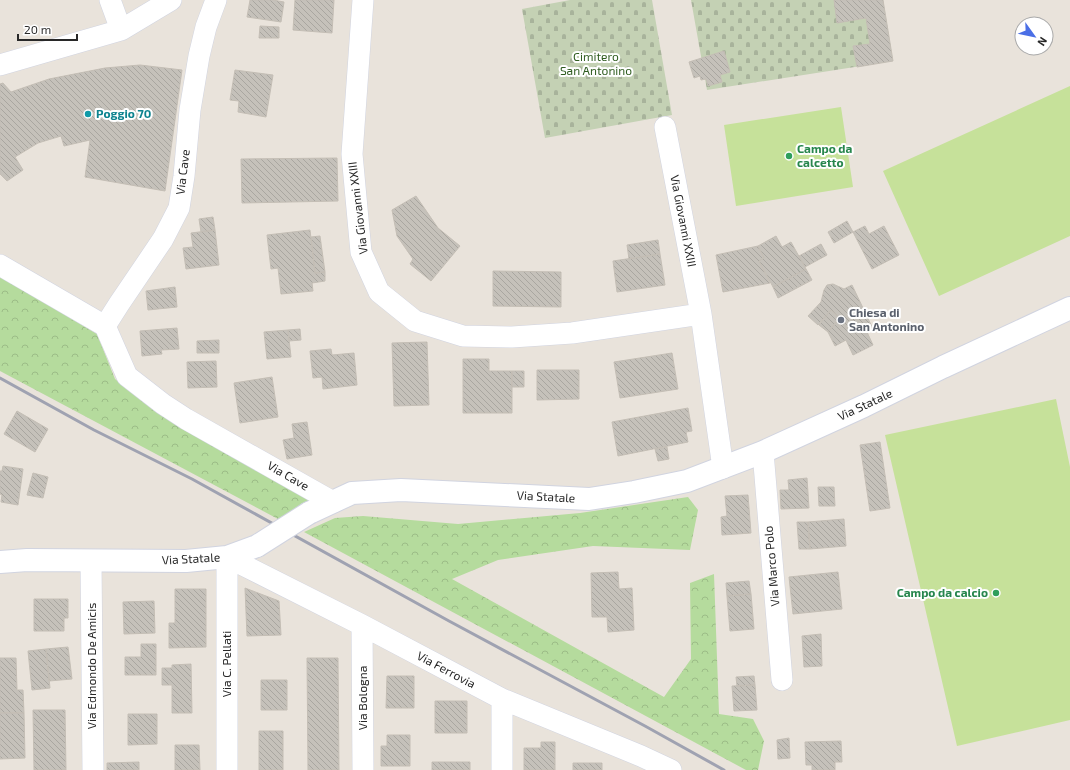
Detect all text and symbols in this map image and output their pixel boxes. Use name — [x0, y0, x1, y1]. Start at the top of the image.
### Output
scale bar — [18, 16, 77, 42]
north arrow — [1014, 16, 1054, 56]
text: 20 m — [24, 22, 51, 36]
text: N — [1035, 35, 1050, 49]
park label: Cimitero San Antonino — [560, 49, 632, 77]
place label: Poggio 70 — [96, 106, 151, 120]
marker: Poggio 70 — [83, 109, 93, 119]
place label: Campo da calcetto — [797, 141, 853, 169]
street label: Via Cave — [172, 148, 192, 195]
marker: Campo da calcetto — [784, 151, 794, 161]
street label: Via Giovanni XXIII — [344, 161, 370, 255]
street label: Via Giovanni XXIII — [668, 174, 700, 268]
place label: Chiesa di San Antonino — [849, 305, 924, 333]
marker: Chiesa di San Antonino — [836, 315, 846, 325]
street label: Via Statale — [835, 385, 894, 423]
street label: Via Cave — [265, 458, 312, 493]
street label: Via Statale — [516, 487, 576, 505]
street label: Via Marco Polo — [760, 525, 781, 607]
street label: Via Statale — [161, 549, 221, 567]
place label: Campo da calcio — [897, 585, 988, 599]
marker: Campo da calcio — [991, 588, 1001, 598]
street label: Via Edmondo De Amicis — [84, 603, 98, 729]
street label: Via C. Pellati — [219, 631, 233, 697]
street label: Via Ferrovia — [415, 648, 478, 690]
street label: Via Bologna — [355, 666, 369, 730]

